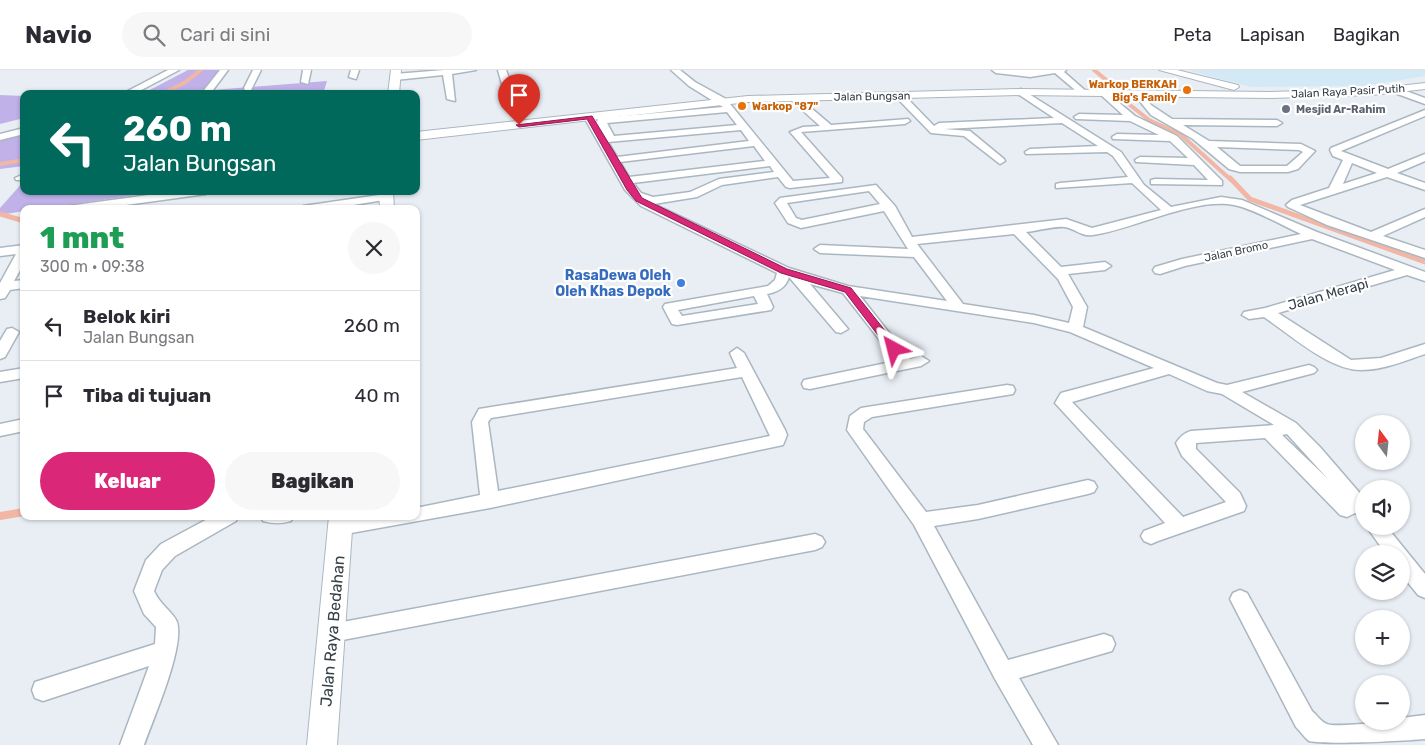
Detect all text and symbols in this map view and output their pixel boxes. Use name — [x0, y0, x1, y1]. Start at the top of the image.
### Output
search box — [122, 12, 472, 57]
text: Navio — [25, 21, 92, 49]
icon: search — [140, 21, 168, 49]
text: Cari di sini — [180, 23, 270, 46]
text: Peta — [1173, 24, 1212, 46]
text: Lapisan — [1240, 24, 1305, 46]
text: Bagikan — [1333, 24, 1400, 46]
pin — [498, 74, 540, 125]
place label: Warkop BERKAH Big's Family — [1089, 78, 1177, 104]
icon: arrive — [505, 81, 533, 109]
street label: Jalan Raya Pasir Putih — [1291, 82, 1405, 101]
marker: Warkop BERKAH Big's Family — [1181, 84, 1193, 96]
street label: Jalan Bungsan — [834, 89, 910, 104]
marker: Warkop "87" — [736, 100, 748, 112]
place label: Warkop "87" — [752, 100, 818, 113]
marker: Mesjid Ar-Rahim — [1280, 103, 1292, 115]
place label: Mesjid Ar-Rahim — [1296, 103, 1386, 116]
text: 260 m — [123, 108, 232, 150]
icon: left — [40, 110, 105, 175]
text: Jalan Bungsan — [123, 150, 276, 177]
text: 1 mnt — [40, 220, 124, 256]
button: close — [348, 222, 400, 274]
street label: Jalan Bromo — [1203, 238, 1269, 265]
text: 300 m · 09:38 — [40, 257, 145, 276]
place label: RasaDewa Oleh Oleh Khas Depok — [555, 267, 672, 300]
street label: Jalan Merapi — [1286, 275, 1370, 314]
marker: RasaDewa Oleh Oleh Khas Depok — [675, 277, 687, 289]
text: Belok kiri — [83, 305, 170, 328]
icon: left — [40, 312, 68, 340]
text: 260 m — [344, 314, 400, 337]
position arrow — [867, 322, 919, 374]
text: Jalan Bungsan — [83, 328, 195, 347]
icon: arrive — [40, 382, 68, 410]
text: Tiba di tujuan — [83, 384, 211, 407]
text: 40 m — [355, 384, 400, 407]
north arrow — [1355, 415, 1410, 470]
map controls — [1355, 415, 1410, 730]
button: Keluar — [40, 452, 215, 510]
button: Bagikan — [225, 452, 400, 510]
button: sound — [1355, 480, 1410, 535]
button: layers — [1355, 545, 1410, 600]
street label: Jalan Raya Bedahan — [316, 555, 349, 708]
button: + — [1355, 610, 1410, 665]
button: − — [1355, 675, 1410, 730]

